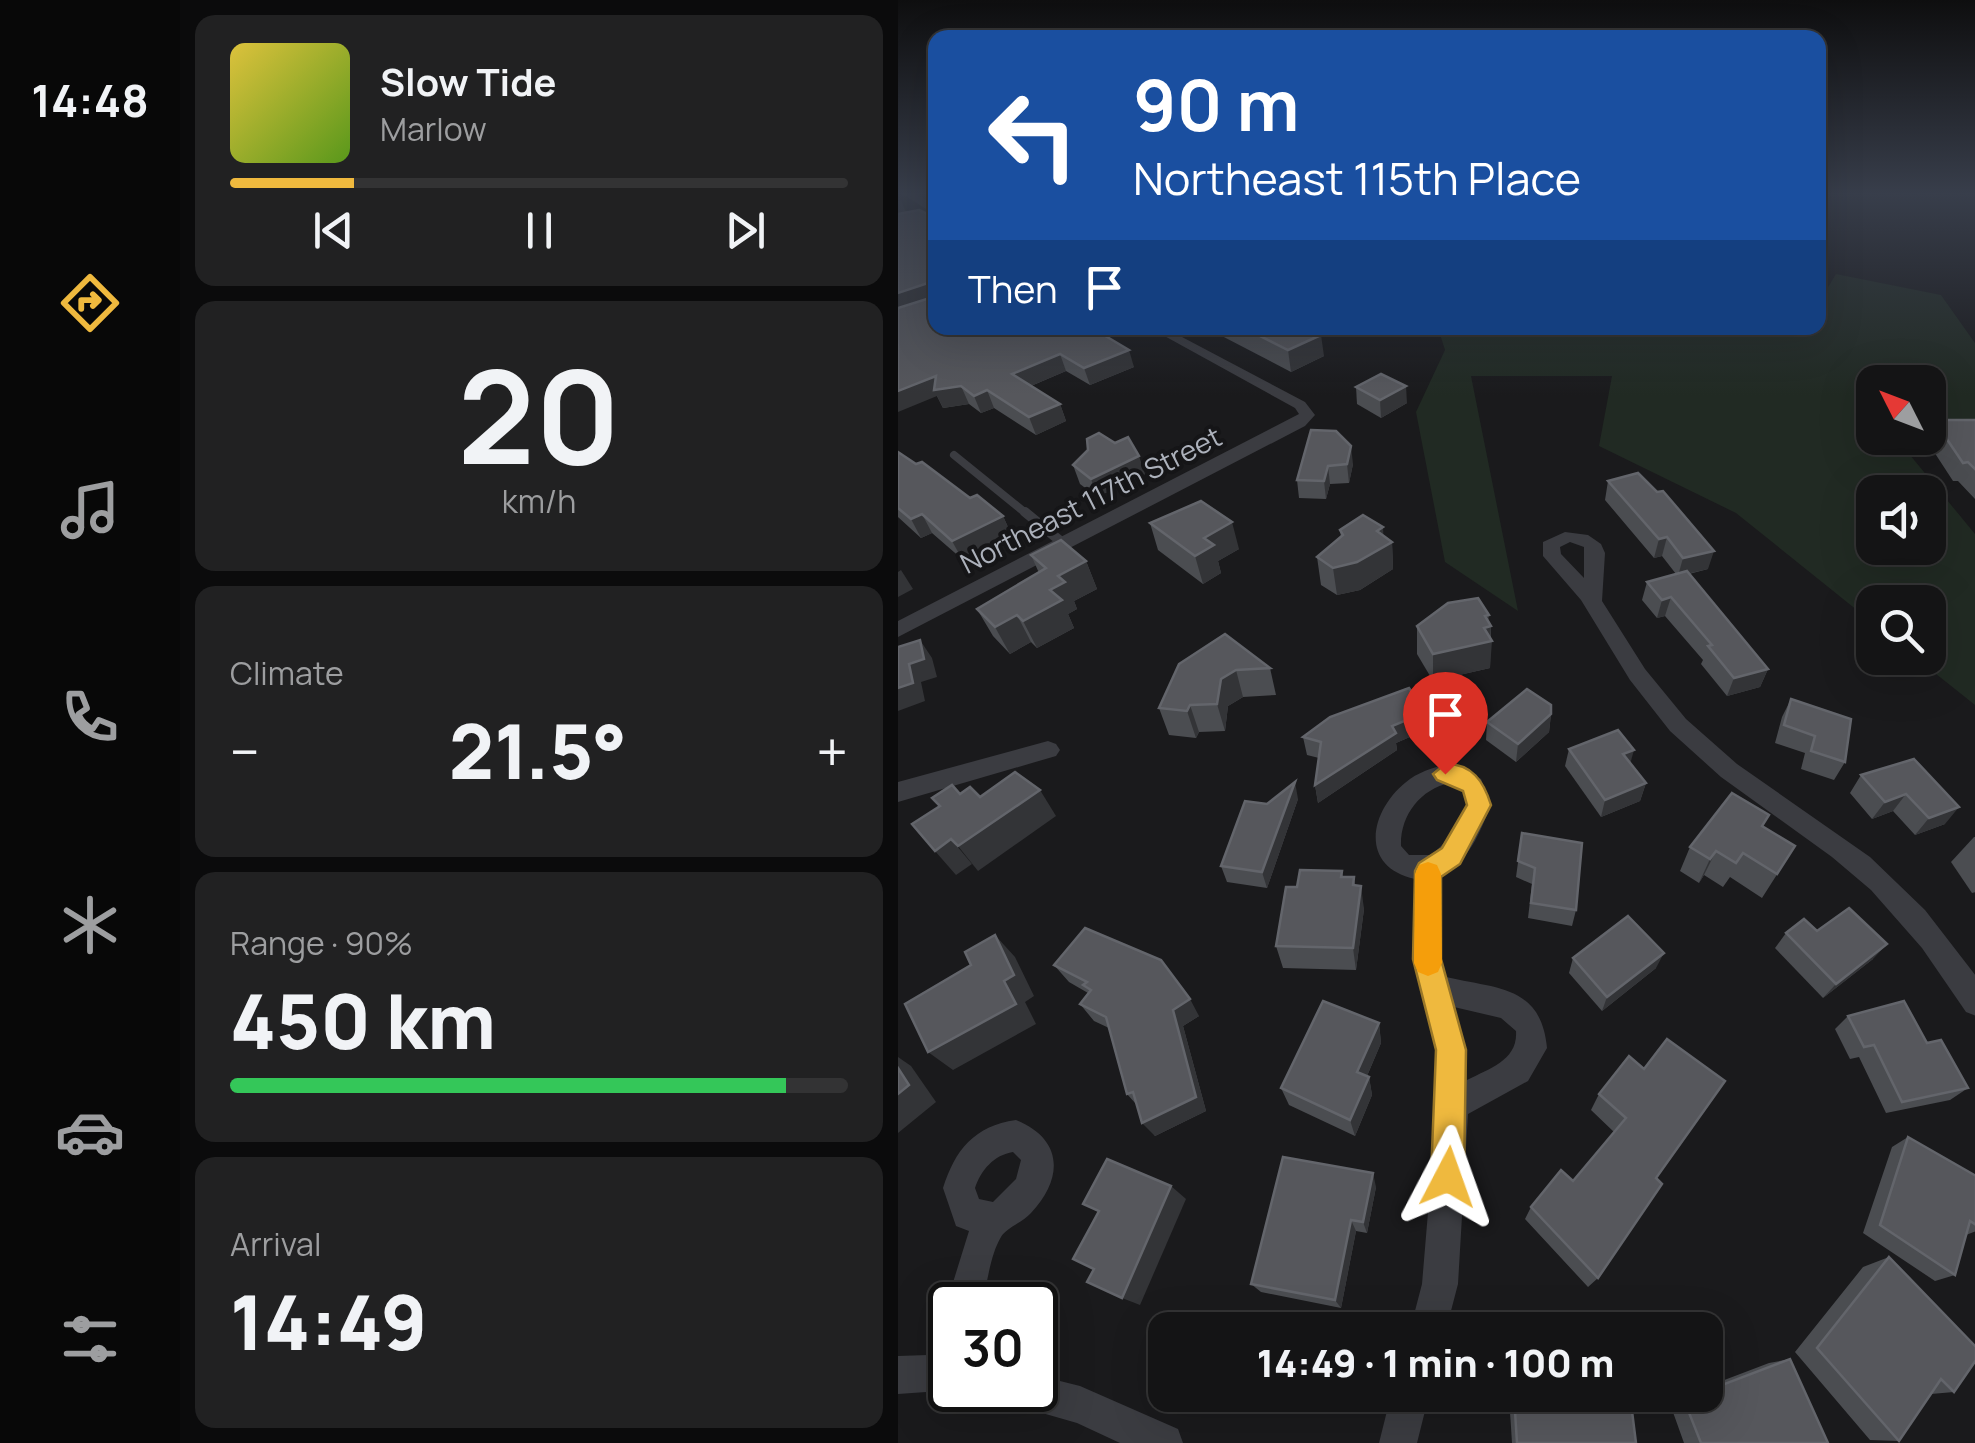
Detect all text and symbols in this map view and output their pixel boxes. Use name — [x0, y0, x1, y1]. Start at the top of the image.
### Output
text: Slow Tide — [380, 55, 557, 107]
text: 90 m — [1133, 56, 1300, 152]
text: 14:48 — [31, 69, 149, 131]
icon: left — [968, 70, 1098, 200]
text: Marlow — [380, 107, 487, 151]
text: Northeast 115th Place — [1133, 147, 1581, 209]
icon: previous — [306, 203, 361, 258]
icon: pause — [512, 203, 567, 258]
icon: next — [718, 203, 773, 258]
icon: arrive — [1077, 260, 1132, 315]
text: Then — [968, 262, 1057, 314]
icon: directions — [55, 268, 125, 338]
text: 20 — [458, 325, 620, 503]
north arrow — [1856, 365, 1946, 455]
map controls — [1856, 365, 1946, 675]
street label: Northeast 117th Street — [953, 417, 1228, 582]
icon: music — [55, 475, 125, 545]
button: sound — [1856, 475, 1946, 565]
text: km/h — [502, 479, 576, 523]
button: search — [1856, 585, 1946, 675]
text: Climate — [230, 651, 344, 695]
pin — [1403, 672, 1488, 775]
icon: phone — [55, 682, 125, 752]
icon: arrive — [1418, 687, 1473, 742]
text: 21.5° — [449, 699, 627, 802]
text: − — [230, 713, 260, 789]
text: + — [816, 713, 848, 789]
icon: climate — [55, 890, 125, 960]
text: Range · 90% — [230, 921, 413, 965]
text: 450 km — [230, 969, 496, 1072]
icon: car — [55, 1097, 125, 1167]
position arrow — [1396, 1125, 1500, 1229]
text: Arrival — [230, 1222, 321, 1266]
text: 14:49 — [230, 1270, 427, 1373]
speed limit sign: 30 — [928, 1282, 1058, 1412]
icon: filters — [55, 1304, 125, 1374]
text: 14:49 · 1 min · 100 m — [1257, 1336, 1614, 1388]

